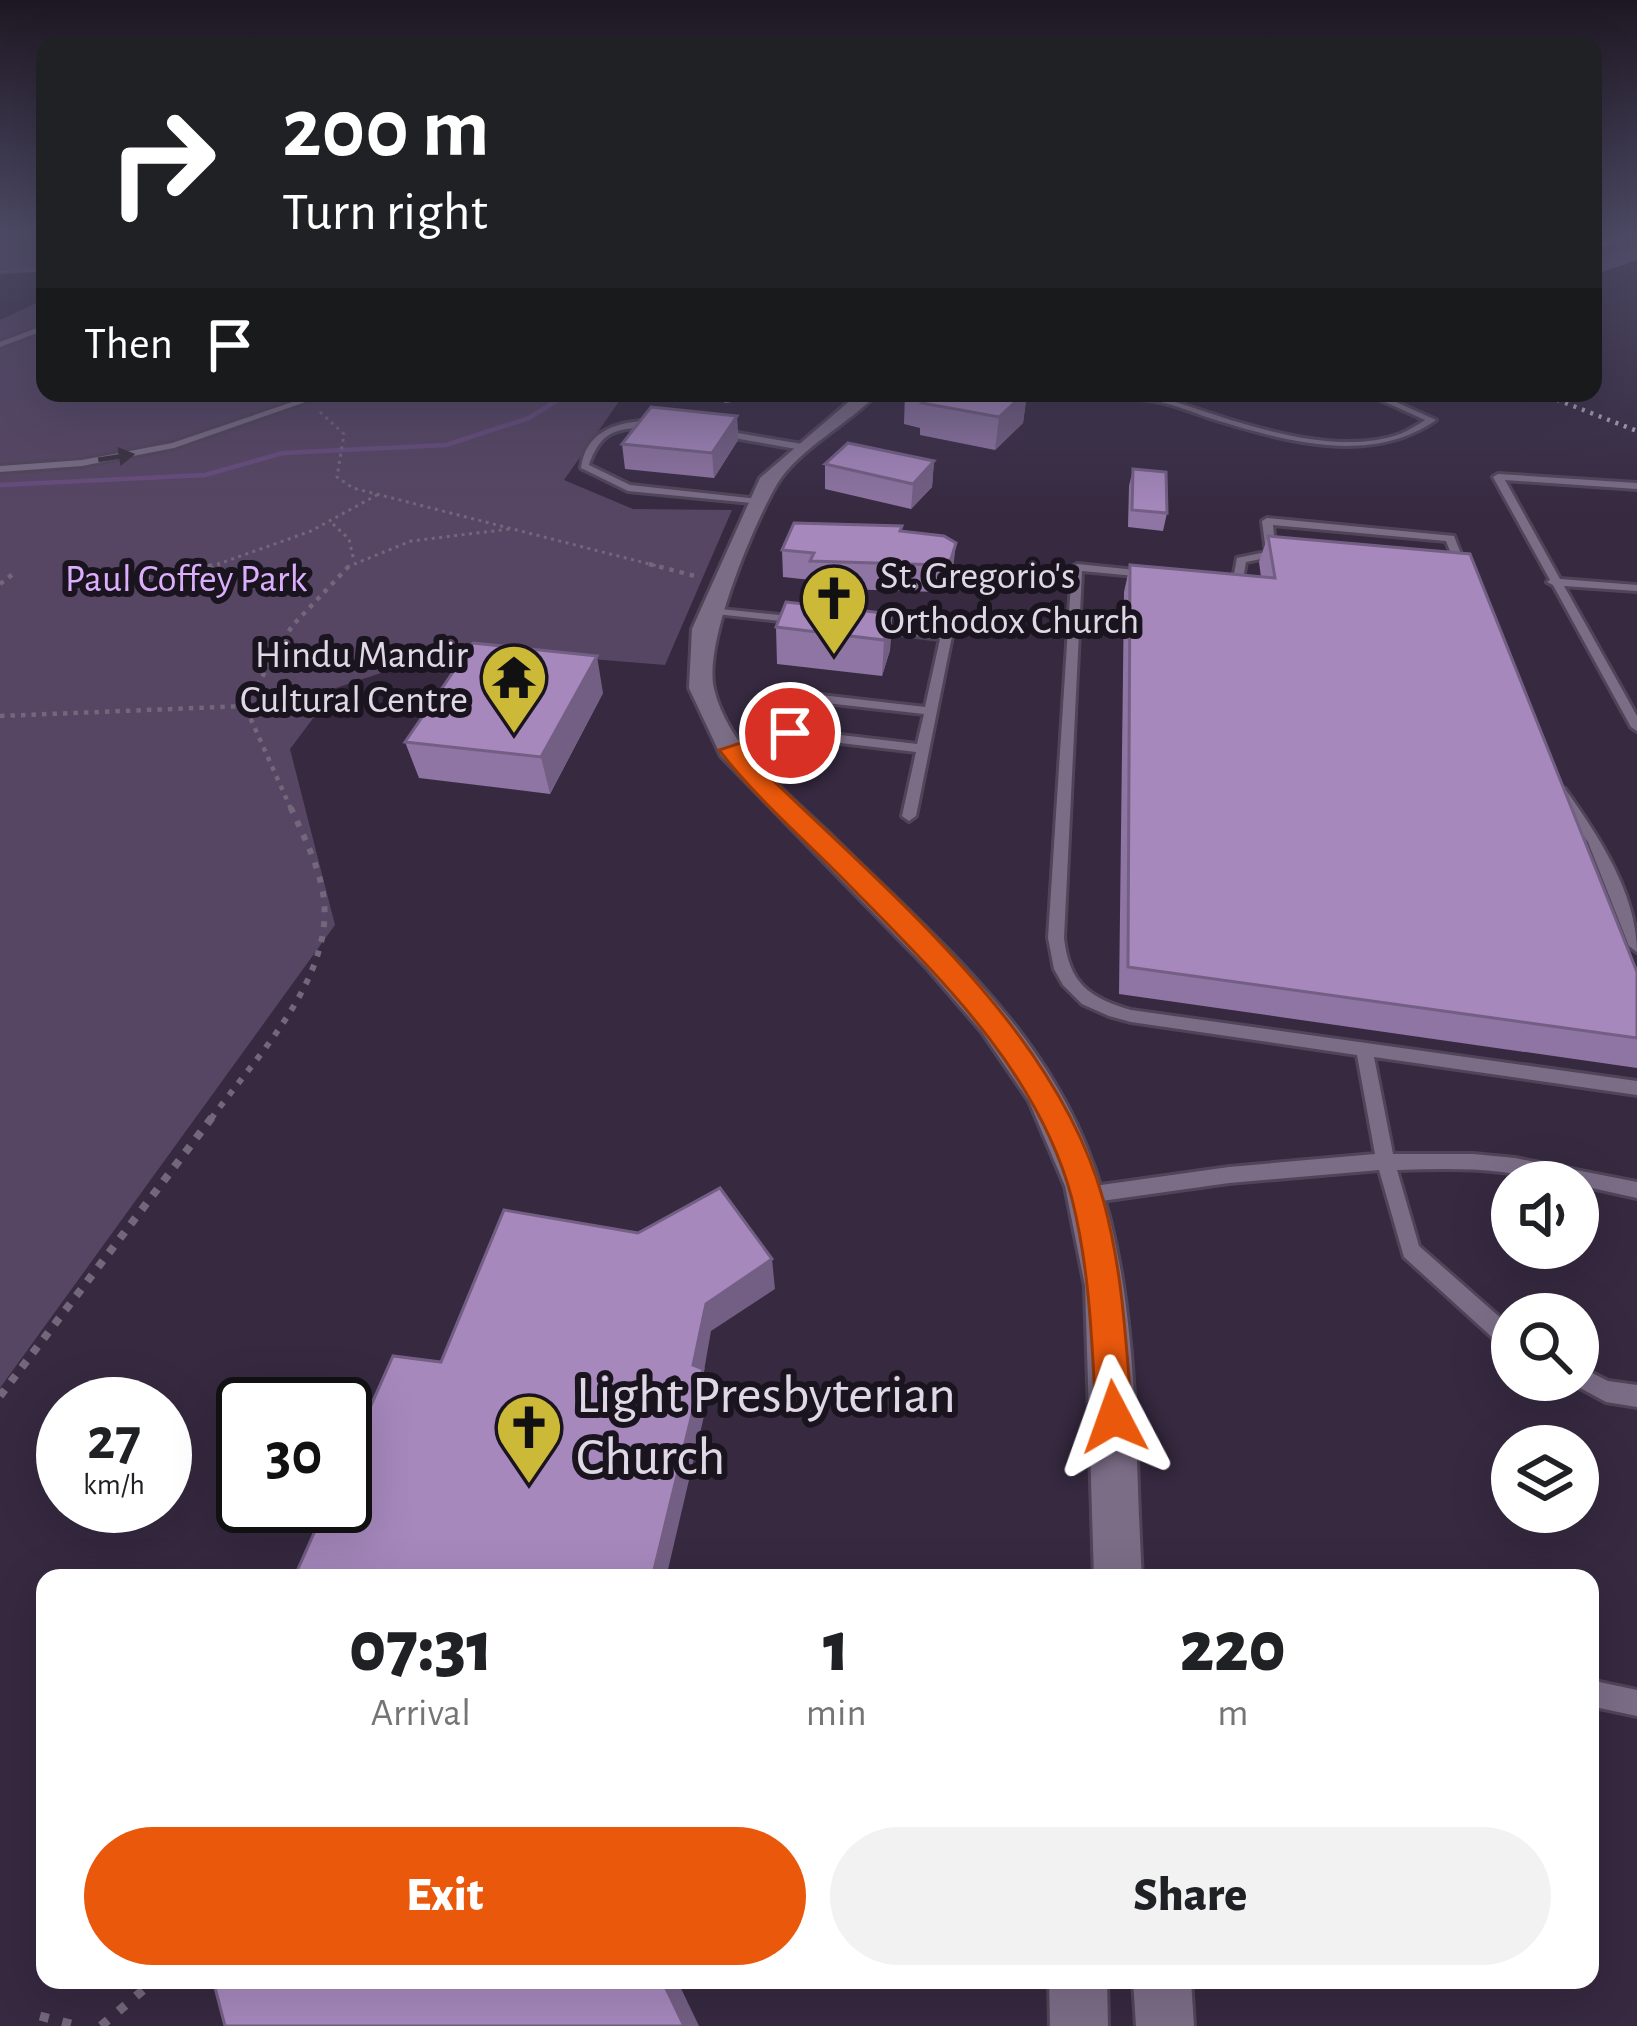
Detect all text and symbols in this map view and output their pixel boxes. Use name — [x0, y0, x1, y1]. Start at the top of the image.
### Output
icon: right — [84, 84, 240, 240]
text: 200 m — [282, 88, 490, 172]
text: Turn right — [282, 186, 488, 240]
icon: arrive — [197, 312, 263, 378]
text: Then — [84, 322, 173, 367]
one-way arrow — [98, 448, 136, 466]
place label: St. Gregorio's Orthodox Church — [880, 557, 1139, 641]
park label: Paul Coffey Park — [65, 560, 307, 599]
church icon: St. Gregorio's Orthodox Church — [799, 563, 869, 657]
place label: Hindu Mandir Cultural Centre — [240, 636, 468, 720]
temple icon: Hindu Mandir Cultural Centre — [479, 642, 549, 736]
pin — [739, 682, 841, 784]
icon: arrive — [757, 700, 823, 766]
map controls — [1491, 1161, 1599, 1533]
button: sound — [1491, 1161, 1599, 1269]
button: search — [1491, 1293, 1599, 1401]
position arrow — [1051, 1354, 1177, 1480]
place label: Light Presbyterian Church — [576, 1369, 956, 1485]
speed limit sign: 30 — [216, 1377, 372, 1533]
church icon: Light Presbyterian Church — [494, 1392, 564, 1486]
text: 27 — [87, 1410, 141, 1470]
button: layers — [1491, 1425, 1599, 1533]
text: km/h — [83, 1470, 145, 1500]
text: 07:31 — [349, 1612, 493, 1684]
text: 1 — [823, 1612, 849, 1684]
text: 220 — [1180, 1612, 1286, 1684]
text: Arrival — [371, 1694, 471, 1733]
text: min — [806, 1694, 867, 1733]
text: m — [1217, 1694, 1248, 1733]
button: Exit — [84, 1827, 806, 1965]
button: Share — [830, 1827, 1551, 1965]

